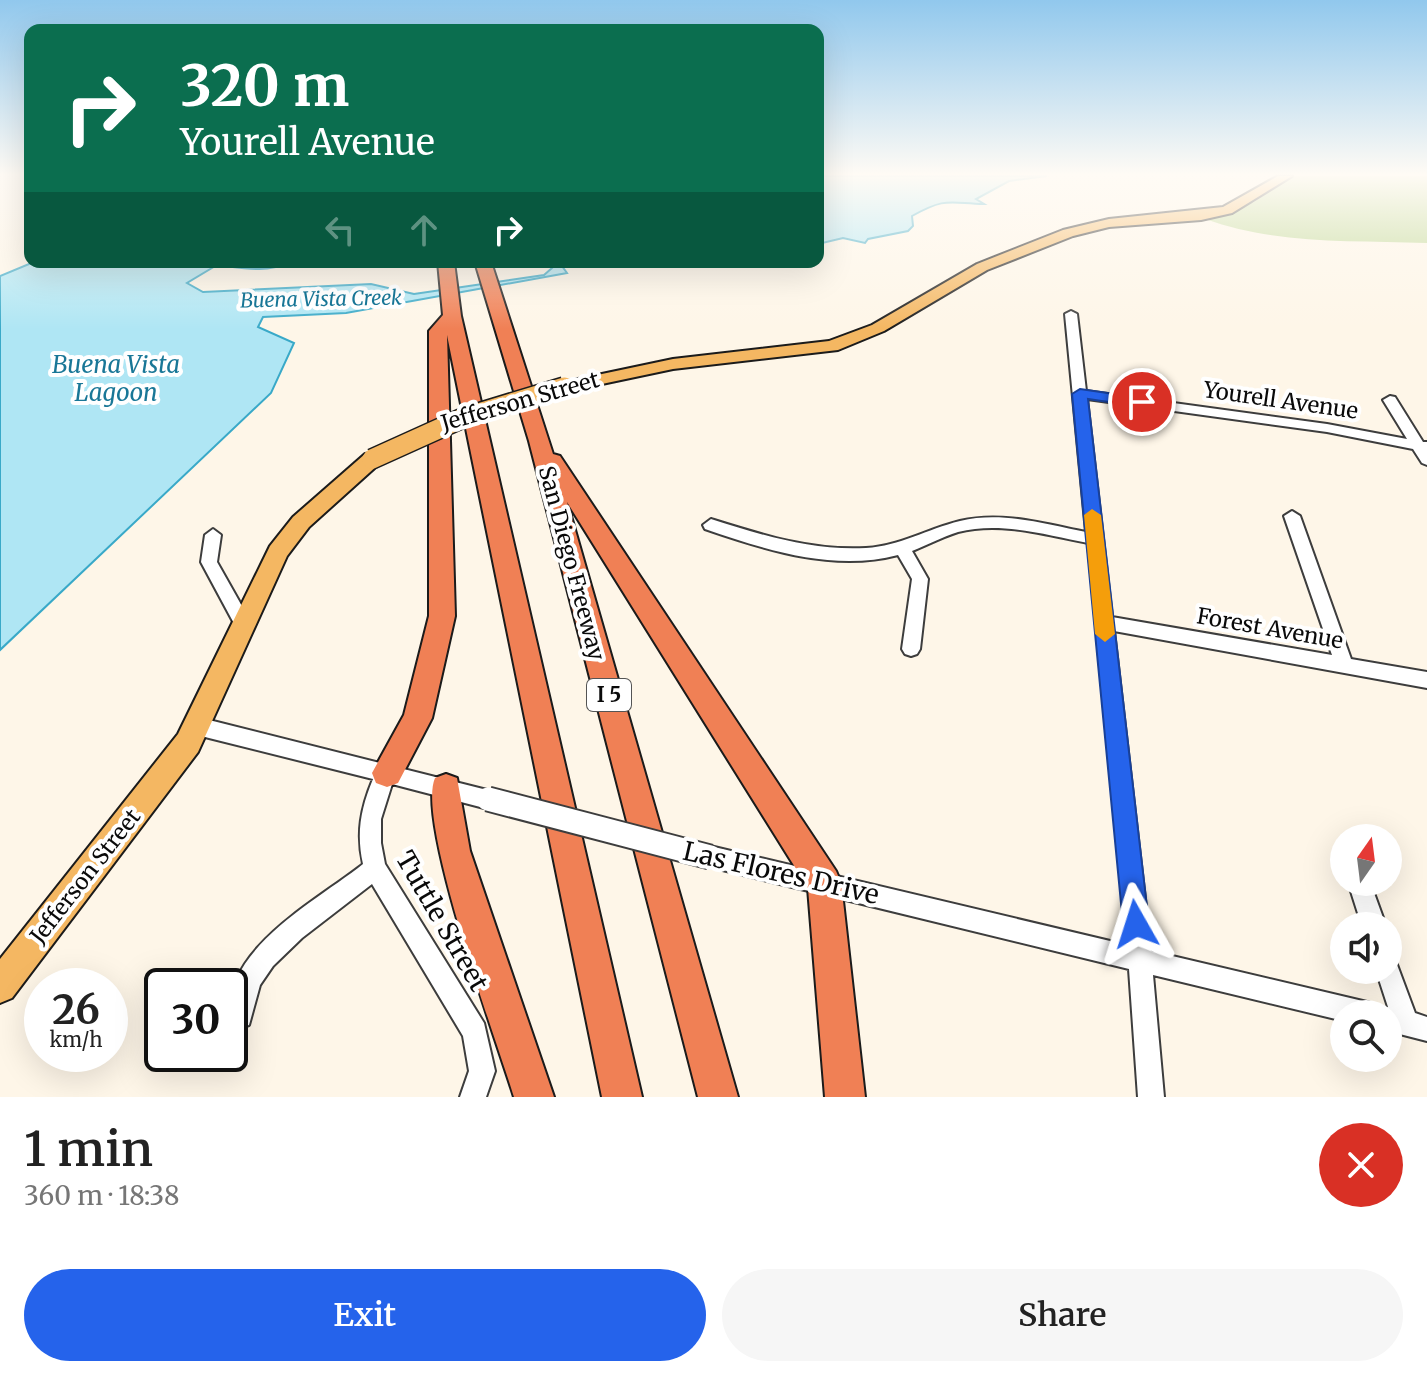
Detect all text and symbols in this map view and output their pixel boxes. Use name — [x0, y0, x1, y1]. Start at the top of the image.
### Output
text: 320 m — [180, 51, 349, 121]
icon: right — [48, 56, 152, 160]
text: Yourell Avenue — [180, 120, 435, 165]
icon: left — [318, 208, 362, 252]
icon: ahead — [402, 208, 446, 252]
icon: right — [486, 208, 530, 252]
water label: Buena Vista Creek — [240, 285, 402, 312]
water label: Buena Vista Lagoon — [52, 349, 180, 408]
street label: Jefferson Street — [437, 365, 603, 437]
pin — [1108, 368, 1176, 436]
street label: Yourell Avenue — [1201, 375, 1360, 425]
icon: arrive — [1120, 380, 1164, 424]
street label: San Diego Freeway — [533, 463, 611, 663]
street label: Forest Avenue — [1195, 601, 1345, 655]
road number: I 5 — [587, 679, 631, 711]
street label: Jefferson Street — [23, 803, 147, 950]
north arrow — [1330, 824, 1402, 896]
map controls — [1330, 824, 1402, 1072]
street label: Las Flores Drive — [680, 834, 882, 911]
street label: Tuttle Street — [389, 845, 496, 997]
position arrow — [1094, 882, 1178, 966]
button: sound — [1330, 912, 1402, 984]
speed limit sign: 30 — [144, 968, 248, 1072]
text: 26 — [52, 985, 100, 1035]
button: search — [1330, 1000, 1402, 1072]
text: km/h — [50, 1027, 102, 1052]
text: 1 min — [24, 1119, 153, 1179]
button: close — [1319, 1123, 1403, 1207]
text: 360 m · 18:38 — [24, 1179, 179, 1212]
button: Exit — [24, 1269, 706, 1361]
button: Share — [722, 1269, 1403, 1361]

